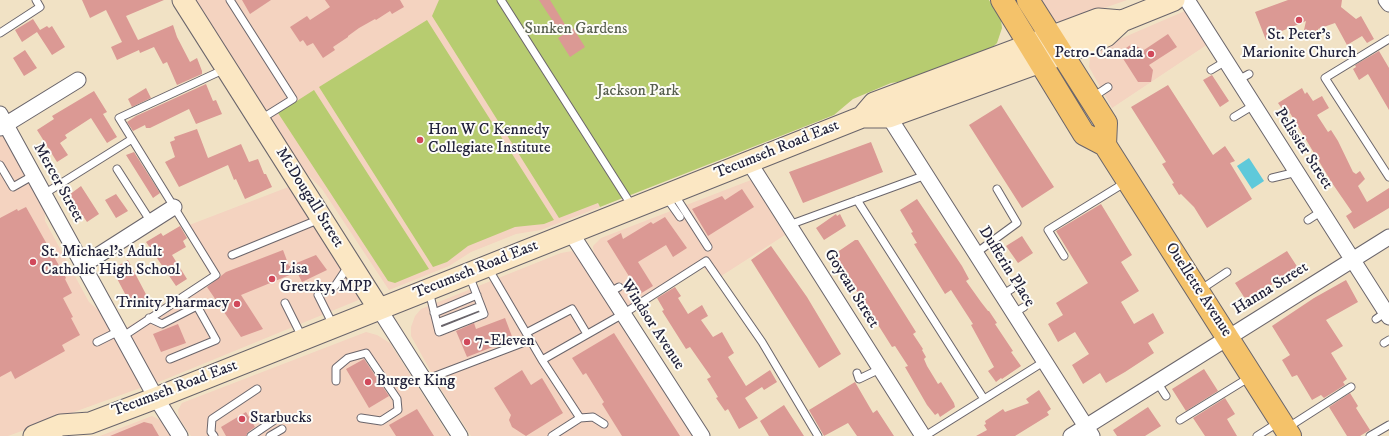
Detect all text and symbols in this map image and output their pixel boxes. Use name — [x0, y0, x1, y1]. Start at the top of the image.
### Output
marker: St. Peter's Marionite Church — [1294, 15, 1304, 25]
park label: Sunken Gardens — [525, 20, 627, 40]
place label: St. Peter's Marionite Church — [1242, 26, 1356, 64]
place label: Petro-Canada — [1055, 44, 1143, 64]
marker: Petro-Canada — [1146, 49, 1156, 59]
park label: Jackson Park — [597, 82, 679, 102]
street label: Pelissier Street — [1270, 105, 1336, 193]
street label: Tecumseh Road East — [712, 116, 842, 184]
place label: Hon W C Kennedy Collegiate Institute — [428, 121, 551, 159]
marker: Hon W C Kennedy Collegiate Institute — [415, 135, 425, 145]
street label: Mercer Street — [28, 140, 88, 226]
street label: McDougall Street — [271, 144, 347, 252]
street label: Dufferin Place — [974, 223, 1038, 311]
street label: Tecumseh Road East — [411, 236, 541, 304]
street label: Ouellette Avenue — [1160, 239, 1236, 341]
place label: St. Michael's Adult Catholic High School — [41, 243, 180, 281]
street label: Goyeau Street — [819, 246, 883, 332]
marker: St. Michael's Adult Catholic High School — [28, 257, 38, 267]
street label: Hanna Street — [1230, 258, 1312, 320]
place label: Lisa Gretzky, MPP — [280, 260, 372, 298]
marker: Lisa Gretzky, MPP — [267, 274, 277, 284]
street label: Windsor Avenue — [616, 276, 688, 374]
place label: Trinity Pharmacy — [116, 294, 229, 314]
marker: Trinity Pharmacy — [232, 299, 242, 309]
place label: 7-Eleven — [475, 332, 535, 352]
marker: 7-Eleven — [462, 337, 472, 347]
street label: Tecumseh Road East — [110, 356, 240, 422]
place label: Burger King — [376, 372, 455, 392]
marker: Burger King — [363, 377, 373, 387]
place label: Starbucks — [250, 409, 312, 429]
marker: Starbucks — [237, 414, 247, 424]

